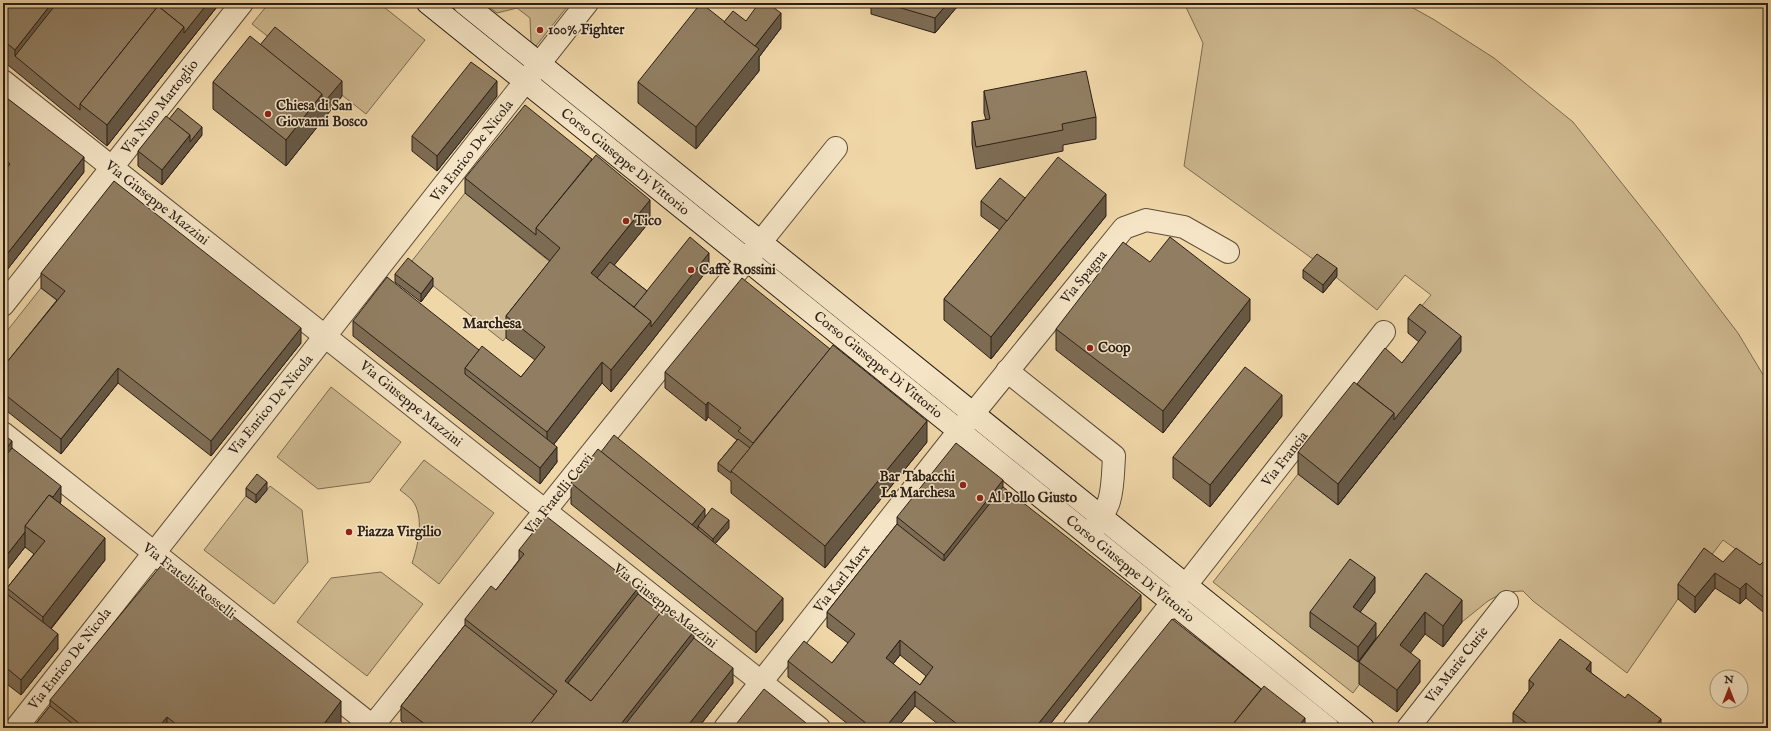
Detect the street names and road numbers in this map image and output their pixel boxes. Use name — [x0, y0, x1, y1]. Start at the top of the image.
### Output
street label: Via Nino Martoglio — [117, 56, 203, 159]
street label: Via Enrico De Nicola — [426, 96, 518, 206]
street label: Corso Giuseppe Di Vittorio — [557, 104, 693, 220]
street label: Via Giuseppe Mazzini — [101, 156, 213, 249]
street label: Via Spagna — [1056, 246, 1112, 308]
street label: Corso Giuseppe Di Vittorio — [810, 307, 946, 423]
street label: Via Enrico De Nicola — [224, 350, 318, 460]
street label: Via Giuseppe Mazzini — [355, 356, 466, 451]
street label: Via Francia — [1257, 427, 1313, 491]
street label: Via Fratelli Cervi — [520, 450, 597, 539]
street label: Corso Giuseppe Di Vittorio — [1062, 511, 1198, 627]
street label: Via Fratelli Rosselli — [138, 538, 239, 623]
street label: Via Karl Marx — [809, 541, 874, 617]
street label: Via Giuseppe Mazzini — [609, 559, 721, 652]
street label: Via Enrico De Nicola — [24, 604, 116, 714]
street label: Via Marie Curie — [1421, 623, 1493, 708]

